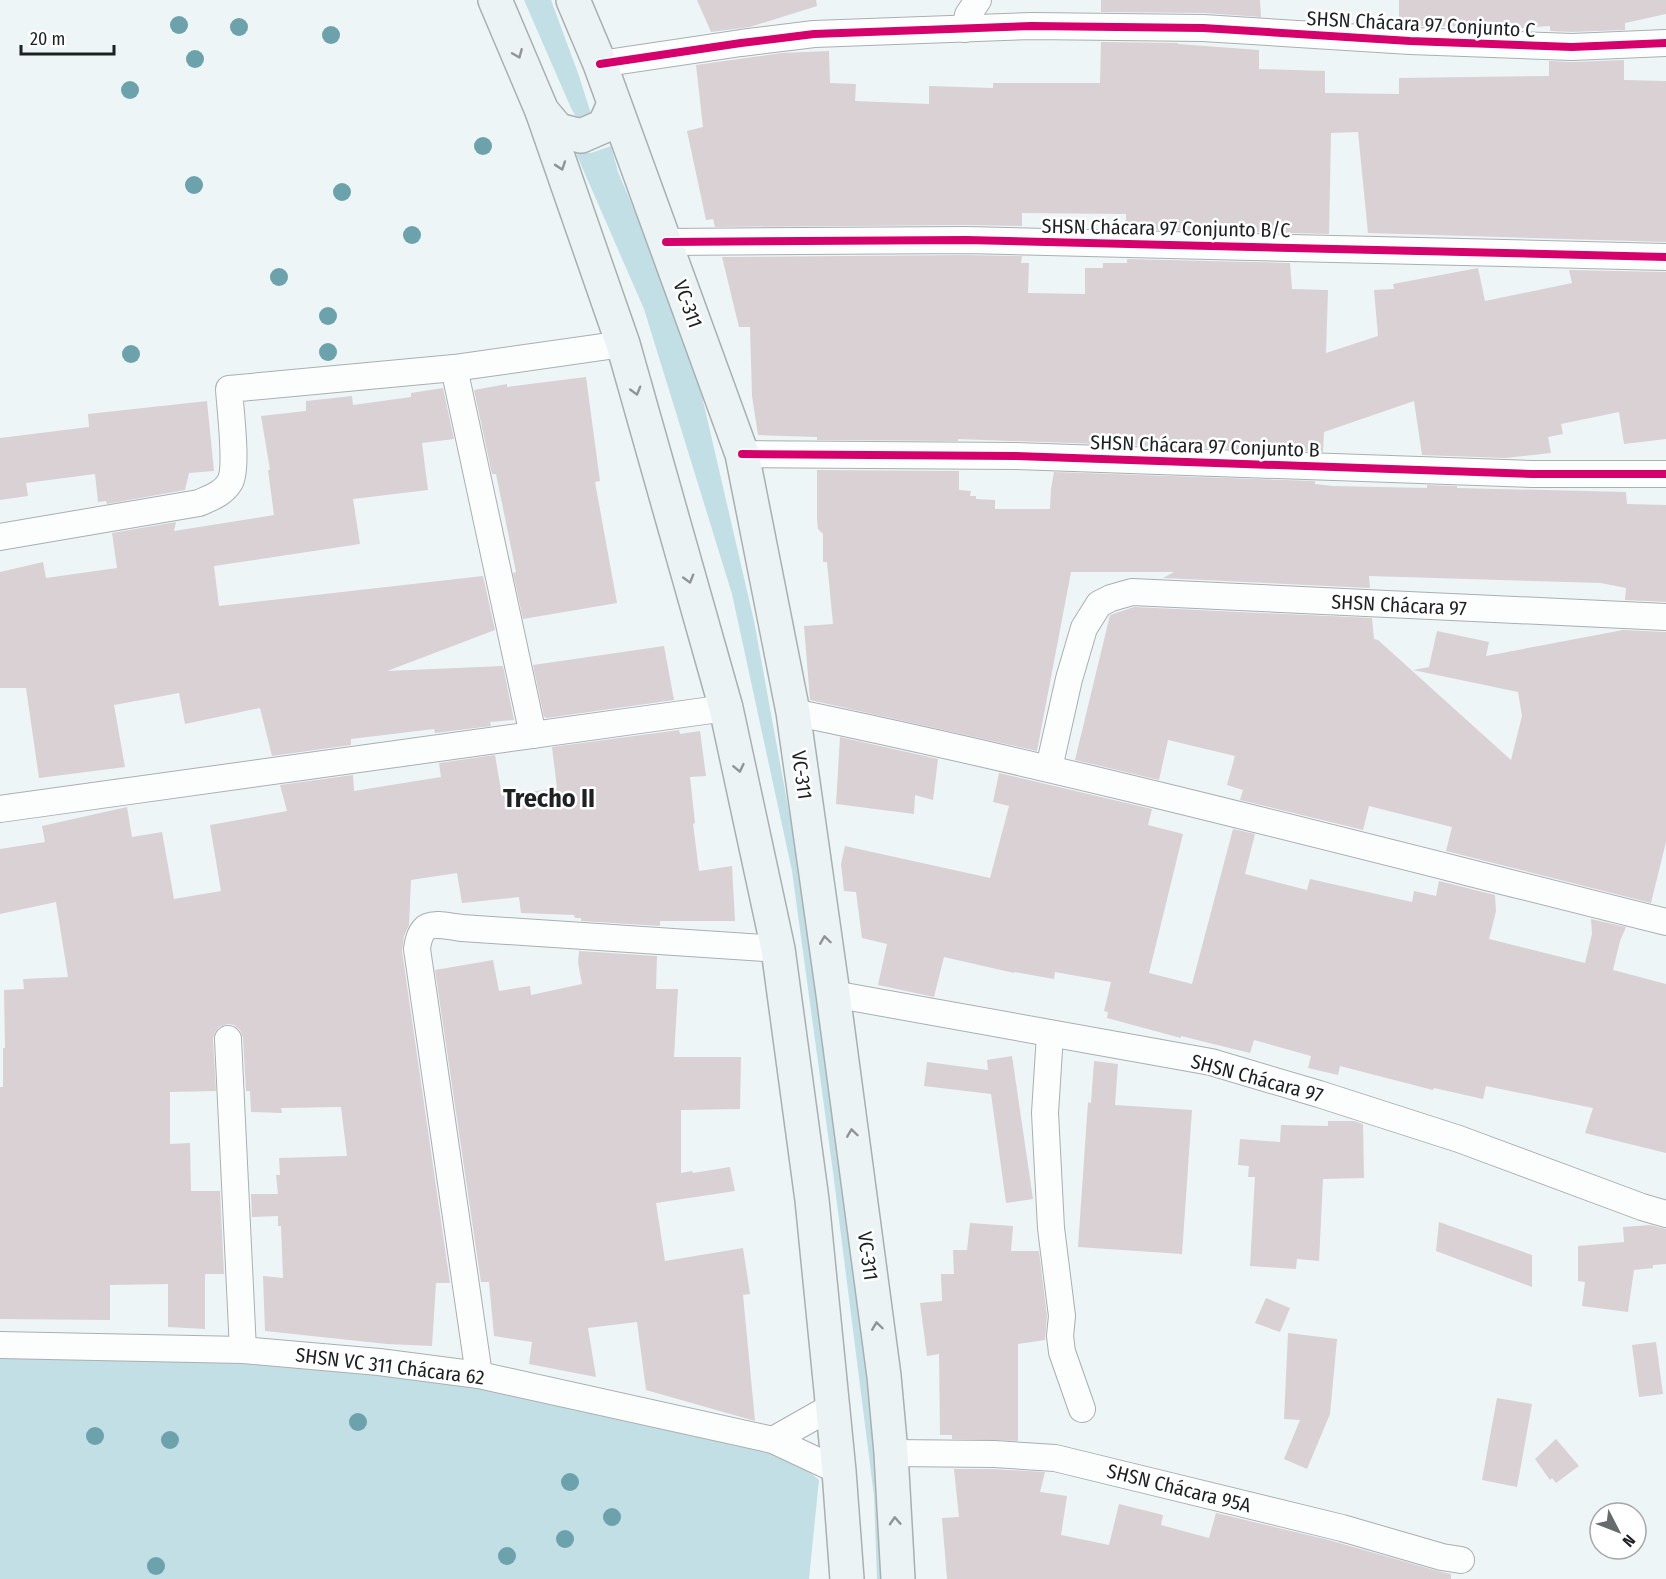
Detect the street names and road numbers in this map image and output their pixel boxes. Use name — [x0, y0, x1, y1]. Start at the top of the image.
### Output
street label: SHSN Chácara 97 Conjunto C — [1306, 6, 1536, 42]
street label: SHSN Chácara 97 Conjunto B/C — [1041, 214, 1291, 242]
street label: VC-311 — [668, 277, 708, 331]
street label: SHSN Chácara 97 Conjunto B — [1090, 430, 1320, 462]
street label: SHSN Chácara 97 — [1331, 589, 1467, 621]
street label: VC-311 — [787, 749, 817, 801]
street label: SHSN Chácara 97 — [1188, 1049, 1326, 1107]
street label: VC-311 — [853, 1230, 883, 1282]
street label: SHSN VC 311 Chácara 62 — [294, 1343, 486, 1390]
street label: SHSN Chácara 95A — [1105, 1459, 1254, 1518]

